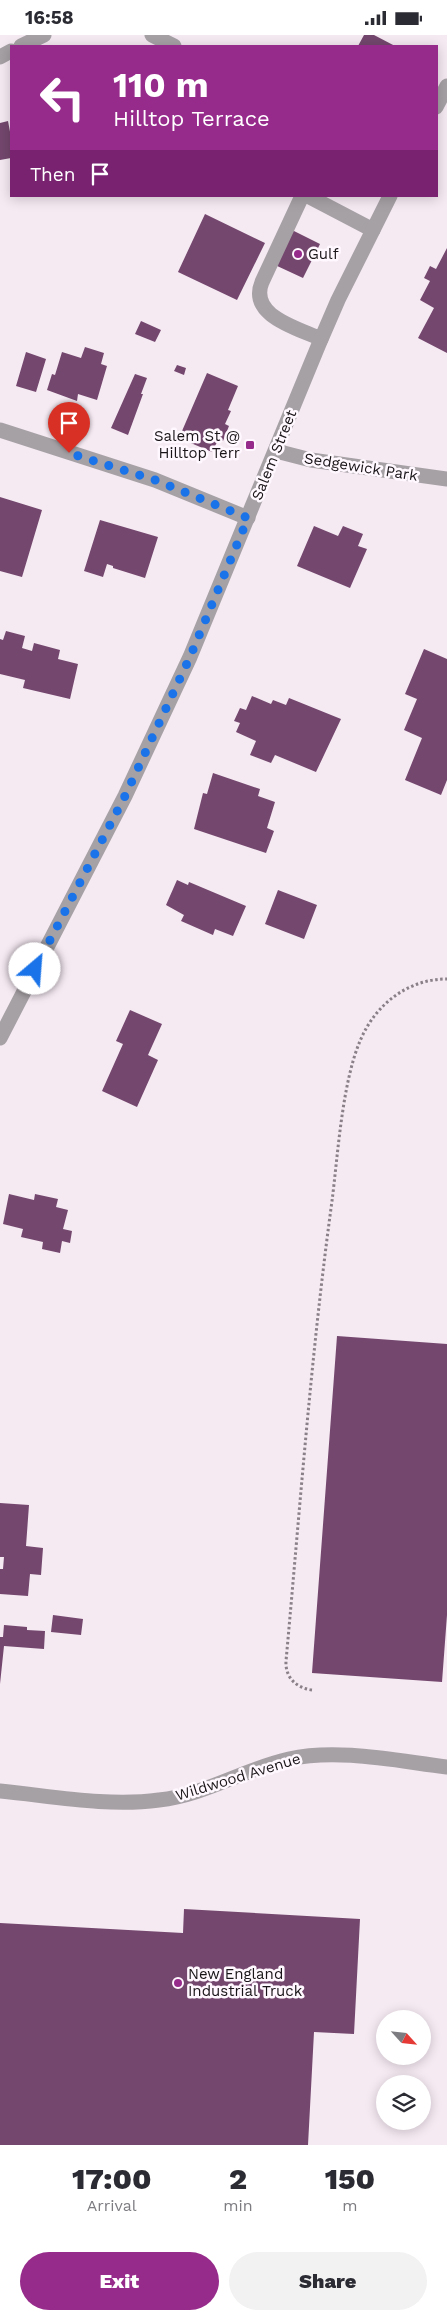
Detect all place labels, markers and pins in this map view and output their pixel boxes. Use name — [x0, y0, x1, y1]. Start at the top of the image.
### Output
place label: Gulf — [308, 245, 339, 263]
marker: Gulf — [292, 248, 304, 260]
pin — [48, 402, 90, 453]
place label: Salem St @ Hilltop Terr — [154, 427, 240, 462]
marker: Salem St @ Hilltop Terr — [244, 439, 256, 451]
place label: New England Industrial Truck — [188, 1965, 303, 2000]
marker: New England Industrial Truck — [172, 1977, 184, 1989]

